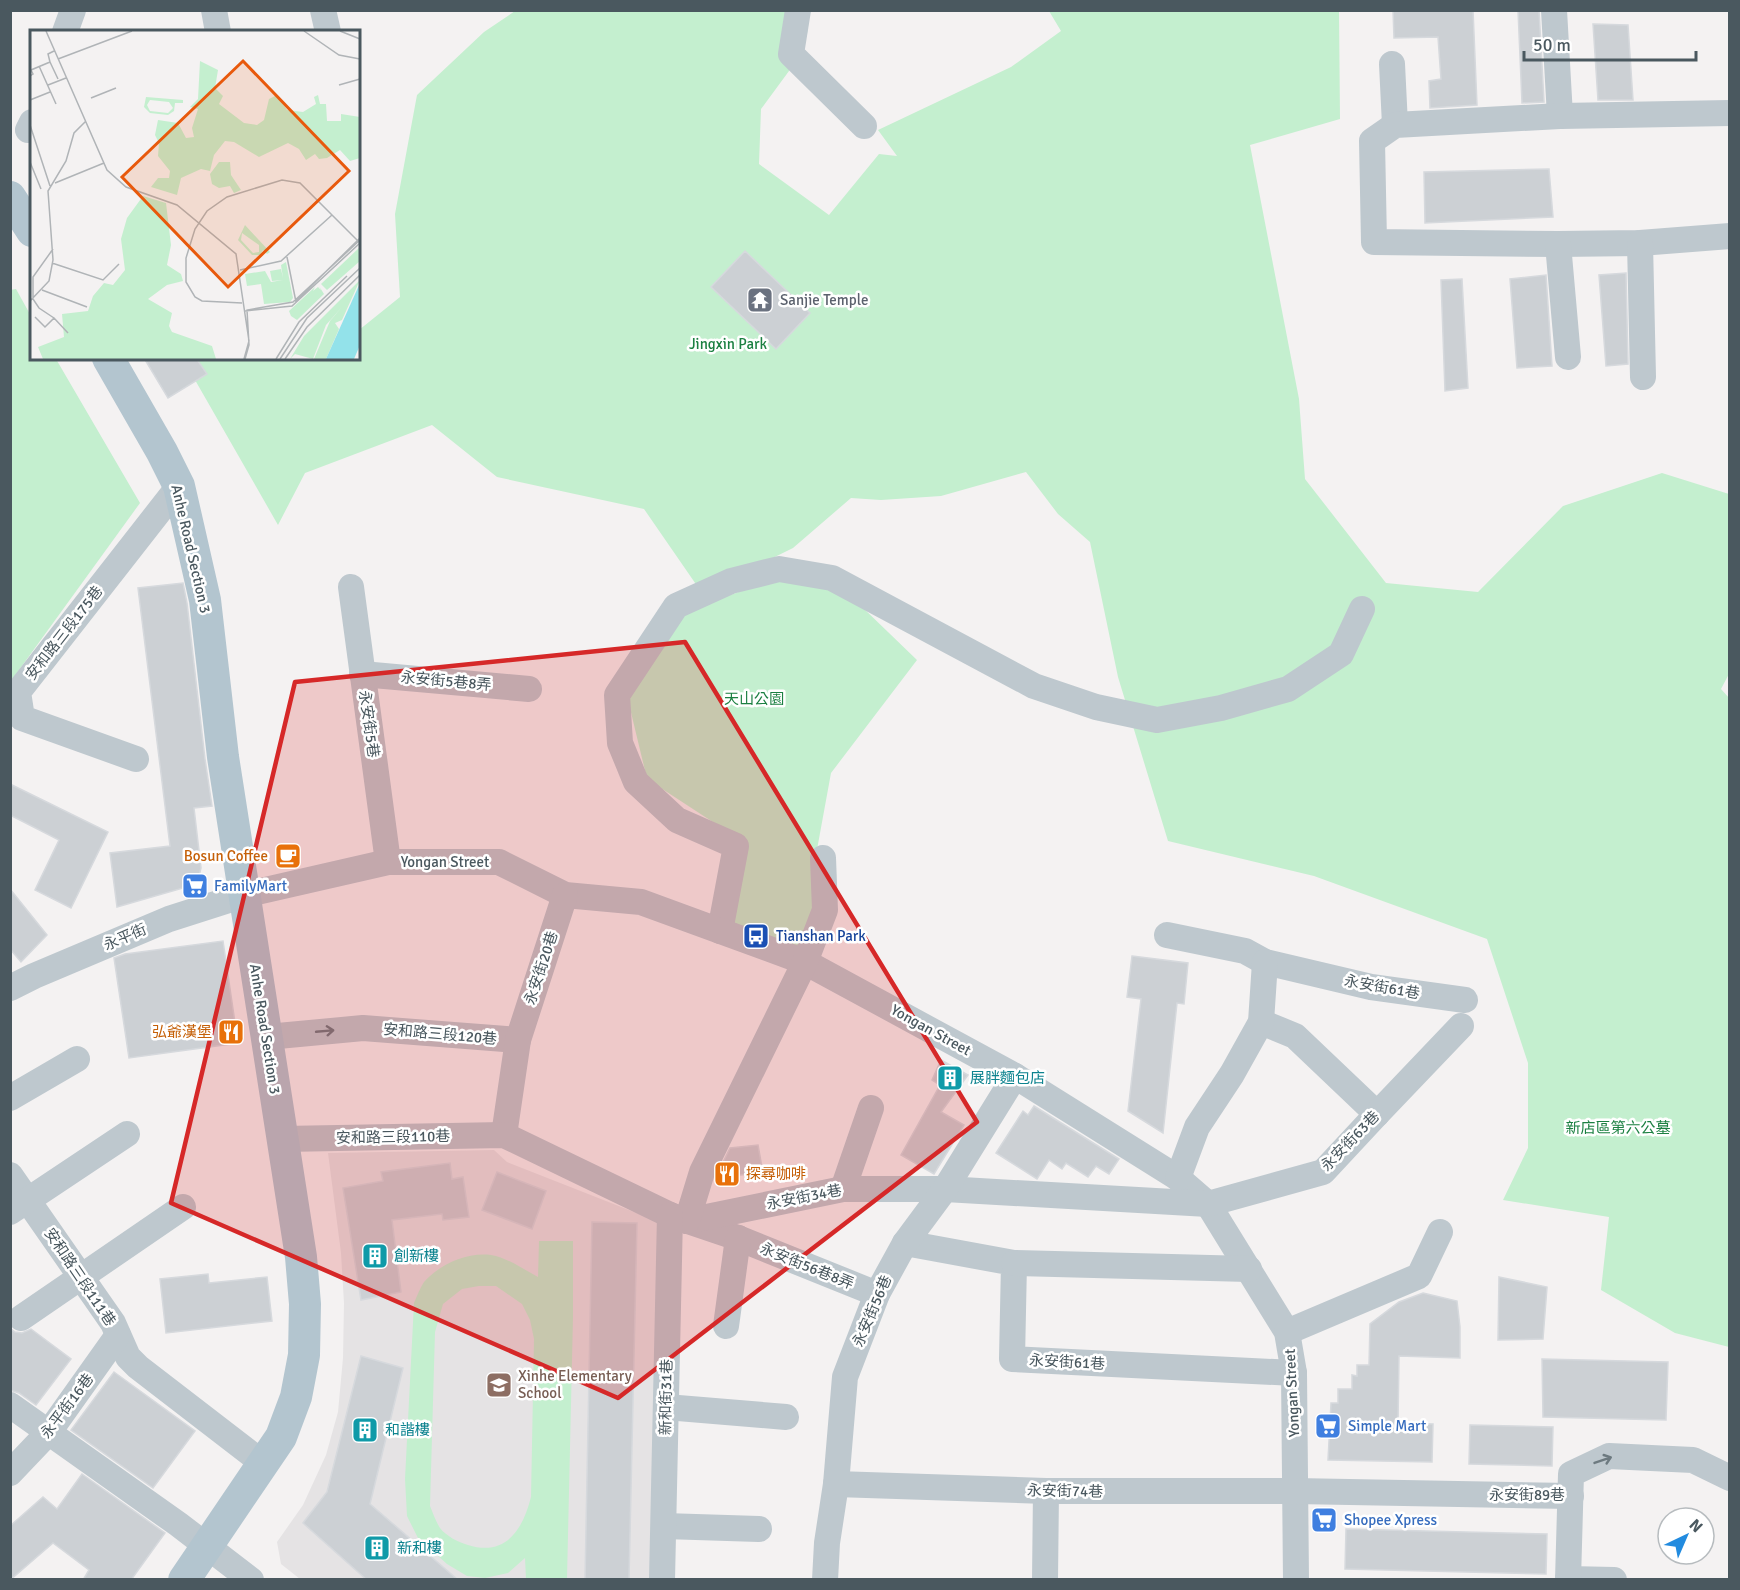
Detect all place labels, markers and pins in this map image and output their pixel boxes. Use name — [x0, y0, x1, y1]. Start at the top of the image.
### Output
temple icon: Sanjie Temple — [745, 285, 775, 315]
place label: Sanjie Temple — [780, 291, 868, 309]
cafe icon: Bosun Coffee — [273, 841, 303, 871]
place label: Bosun Coffee — [184, 847, 268, 865]
supermarket icon: FamilyMart — [180, 871, 210, 901]
place label: FamilyMart — [214, 877, 287, 895]
bus stop icon: Tianshan Park — [741, 921, 771, 951]
place label: Tianshan Park — [776, 927, 866, 945]
restaurant icon: 弘爺漢堡 — [216, 1017, 246, 1047]
place label: 弘爺漢堡 — [152, 1023, 212, 1041]
building icon: 展胖麵包店 — [935, 1063, 965, 1093]
place label: 展胖麵包店 — [970, 1069, 1045, 1087]
restaurant icon: 探尋咖啡 — [712, 1159, 742, 1189]
place label: 探尋咖啡 — [746, 1165, 806, 1183]
building icon: 創新樓 — [360, 1241, 390, 1271]
place label: 創新樓 — [394, 1247, 439, 1265]
place label: Xinhe Elementary School — [518, 1367, 632, 1402]
school or university icon: Xinhe Elementary School — [484, 1370, 514, 1400]
supermarket icon: Simple Mart — [1313, 1411, 1343, 1441]
building icon: 和諧樓 — [350, 1415, 380, 1445]
place label: Simple Mart — [1348, 1417, 1426, 1435]
place label: 和諧樓 — [385, 1421, 430, 1439]
supermarket icon: Shopee Xpress — [1309, 1505, 1339, 1535]
place label: Shopee Xpress — [1344, 1511, 1438, 1529]
building icon: 新和樓 — [362, 1533, 392, 1563]
place label: 新和樓 — [397, 1539, 442, 1557]

